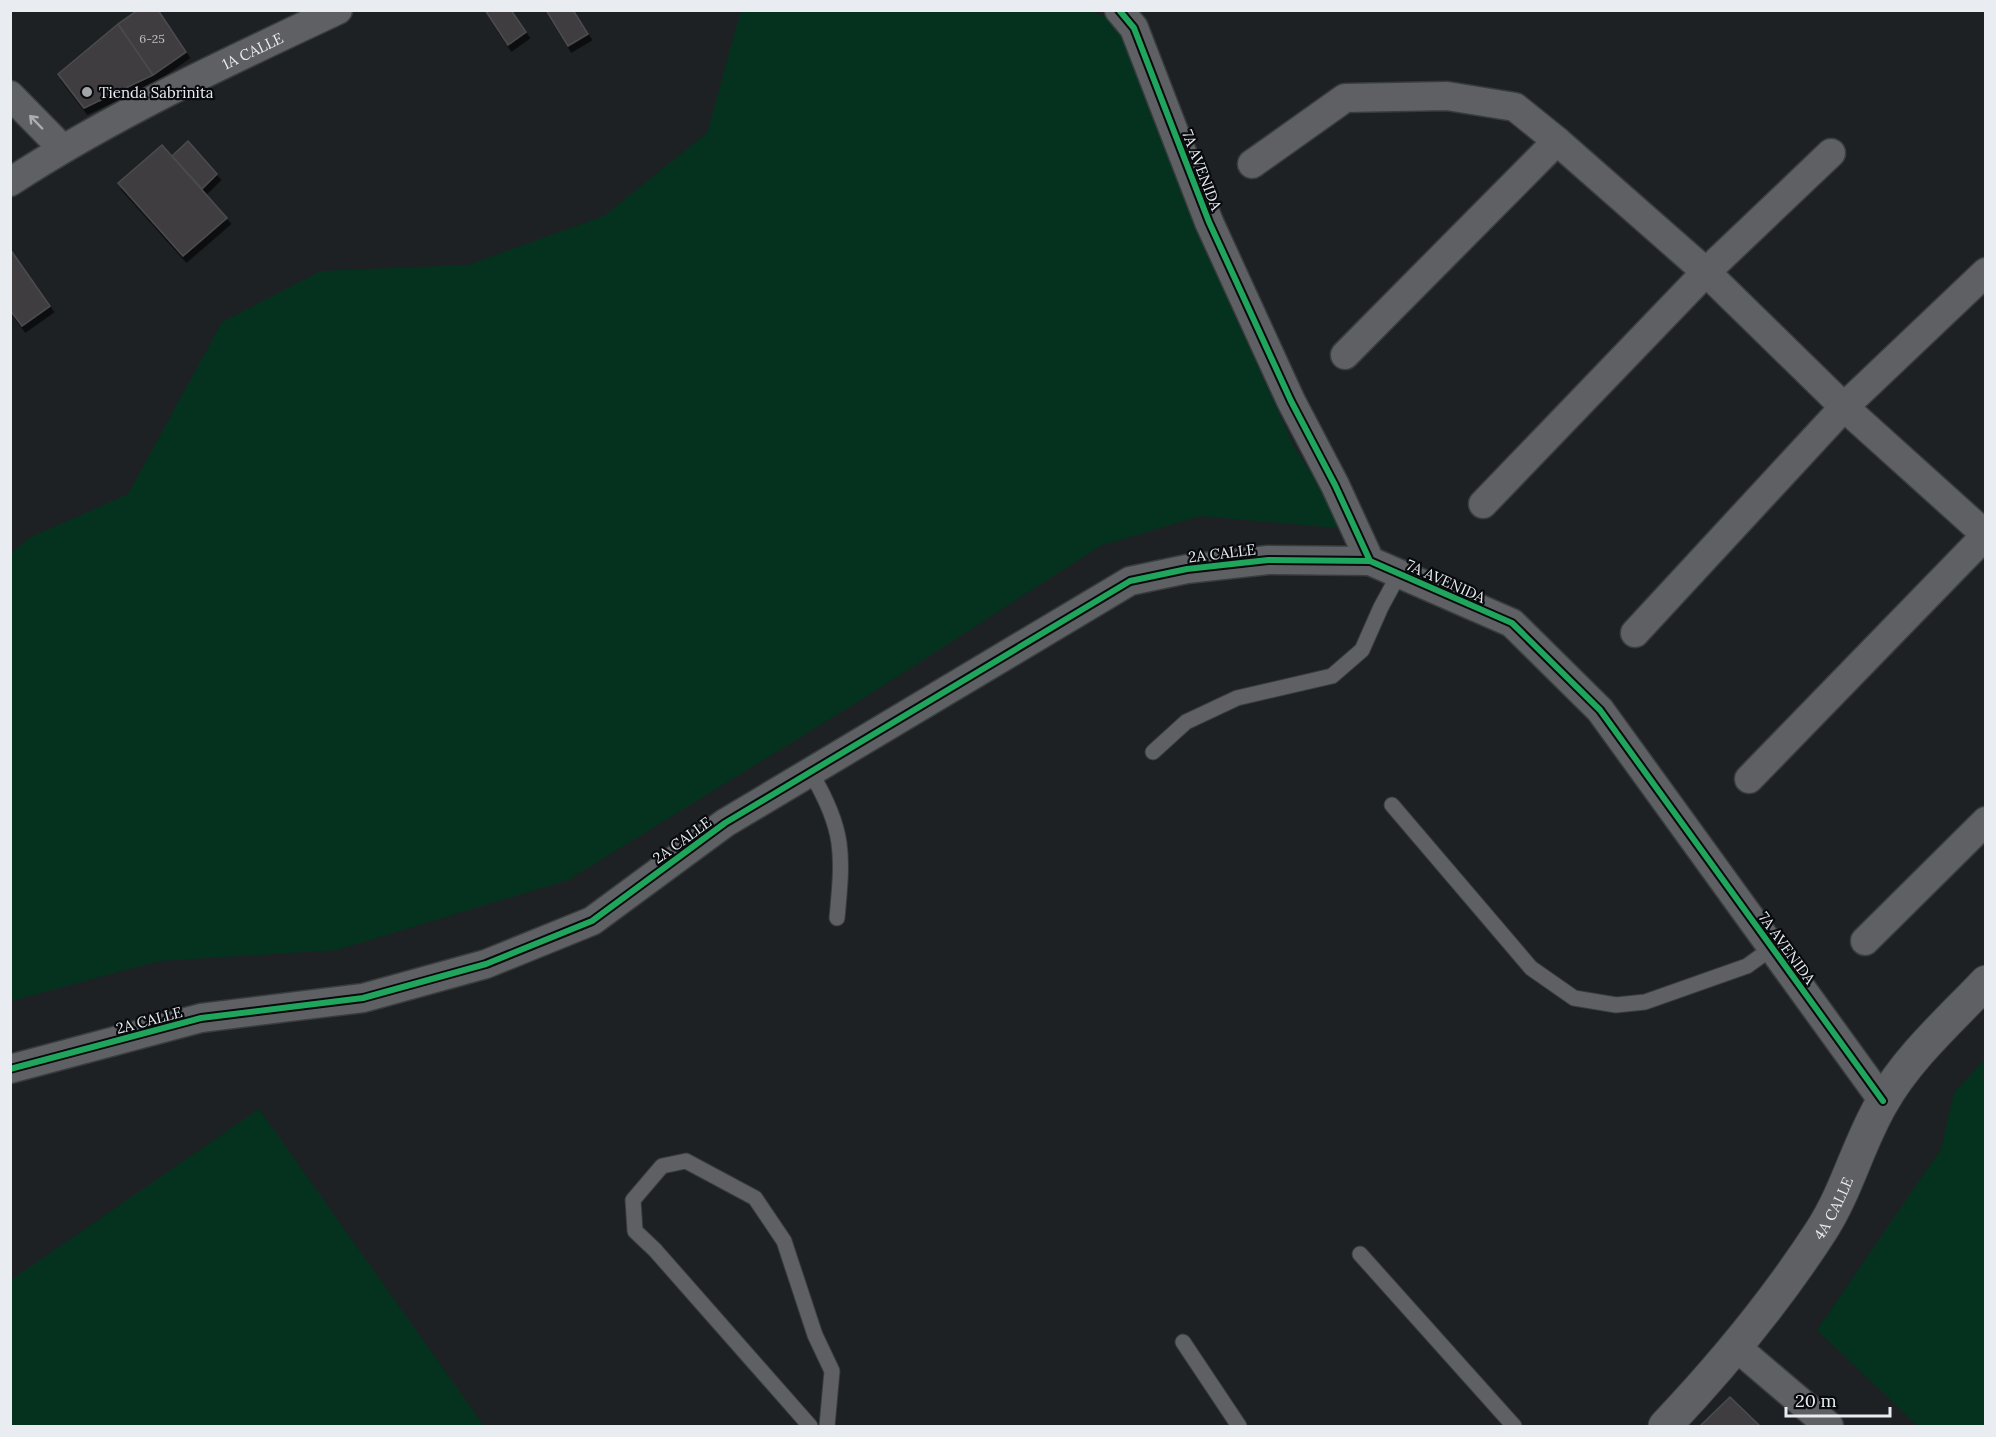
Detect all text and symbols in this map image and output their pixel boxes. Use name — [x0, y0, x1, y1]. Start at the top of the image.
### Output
street label: 1A CALLE — [219, 28, 286, 73]
house number: 6-25 — [139, 31, 165, 46]
place label: Tienda Sabrinita — [99, 83, 214, 102]
marker: Tienda Sabrinita — [80, 85, 94, 99]
one-way arrow — [29, 114, 43, 129]
street label: 7A AVENIDA — [1178, 127, 1226, 213]
street label: 2A CALLE — [1187, 539, 1257, 567]
street label: 7A AVENIDA — [1403, 555, 1489, 607]
street label: 2A CALLE — [649, 812, 715, 868]
street label: 7A AVENIDA — [1754, 908, 1820, 988]
street label: 2A CALLE — [114, 1002, 184, 1038]
street label: 4A CALLE — [1809, 1174, 1857, 1243]
scale bar — [1786, 1380, 1890, 1418]
text: 20 m — [1795, 1389, 1837, 1412]

